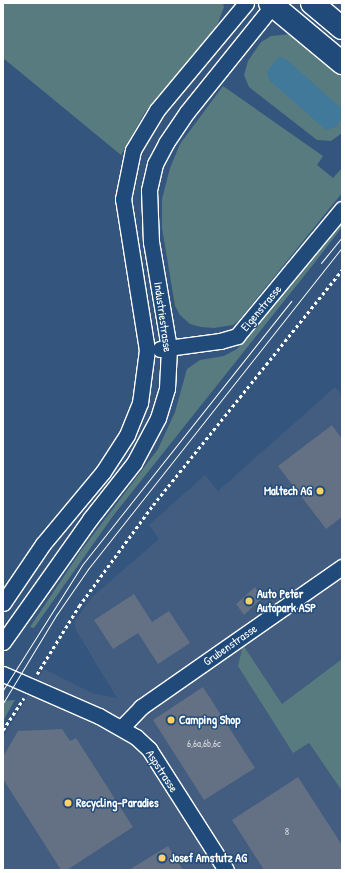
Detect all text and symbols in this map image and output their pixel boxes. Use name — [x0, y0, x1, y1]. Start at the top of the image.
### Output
street label: Industriestrasse — [151, 281, 175, 353]
street label: Eigenstrasse — [238, 282, 284, 334]
place label: Maltech AG — [264, 484, 312, 498]
marker: Maltech AG — [315, 486, 325, 496]
place label: Auto Peter Autopark ASP — [257, 587, 316, 615]
marker: Auto Peter Autopark ASP — [244, 596, 254, 606]
street label: Grubenstrasse — [200, 621, 260, 669]
place label: Camping Shop — [179, 713, 240, 727]
marker: Camping Shop — [166, 715, 176, 725]
house number: 6,6a,6b,6c — [187, 738, 221, 750]
street label: Aspstrasse — [143, 747, 181, 795]
place label: Recycling-Paradies — [76, 796, 159, 810]
marker: Recycling-Paradies — [63, 798, 73, 808]
house number: 8 — [285, 826, 289, 838]
place label: Josef Amstutz AG — [170, 851, 247, 865]
marker: Josef Amstutz AG — [157, 853, 167, 863]

